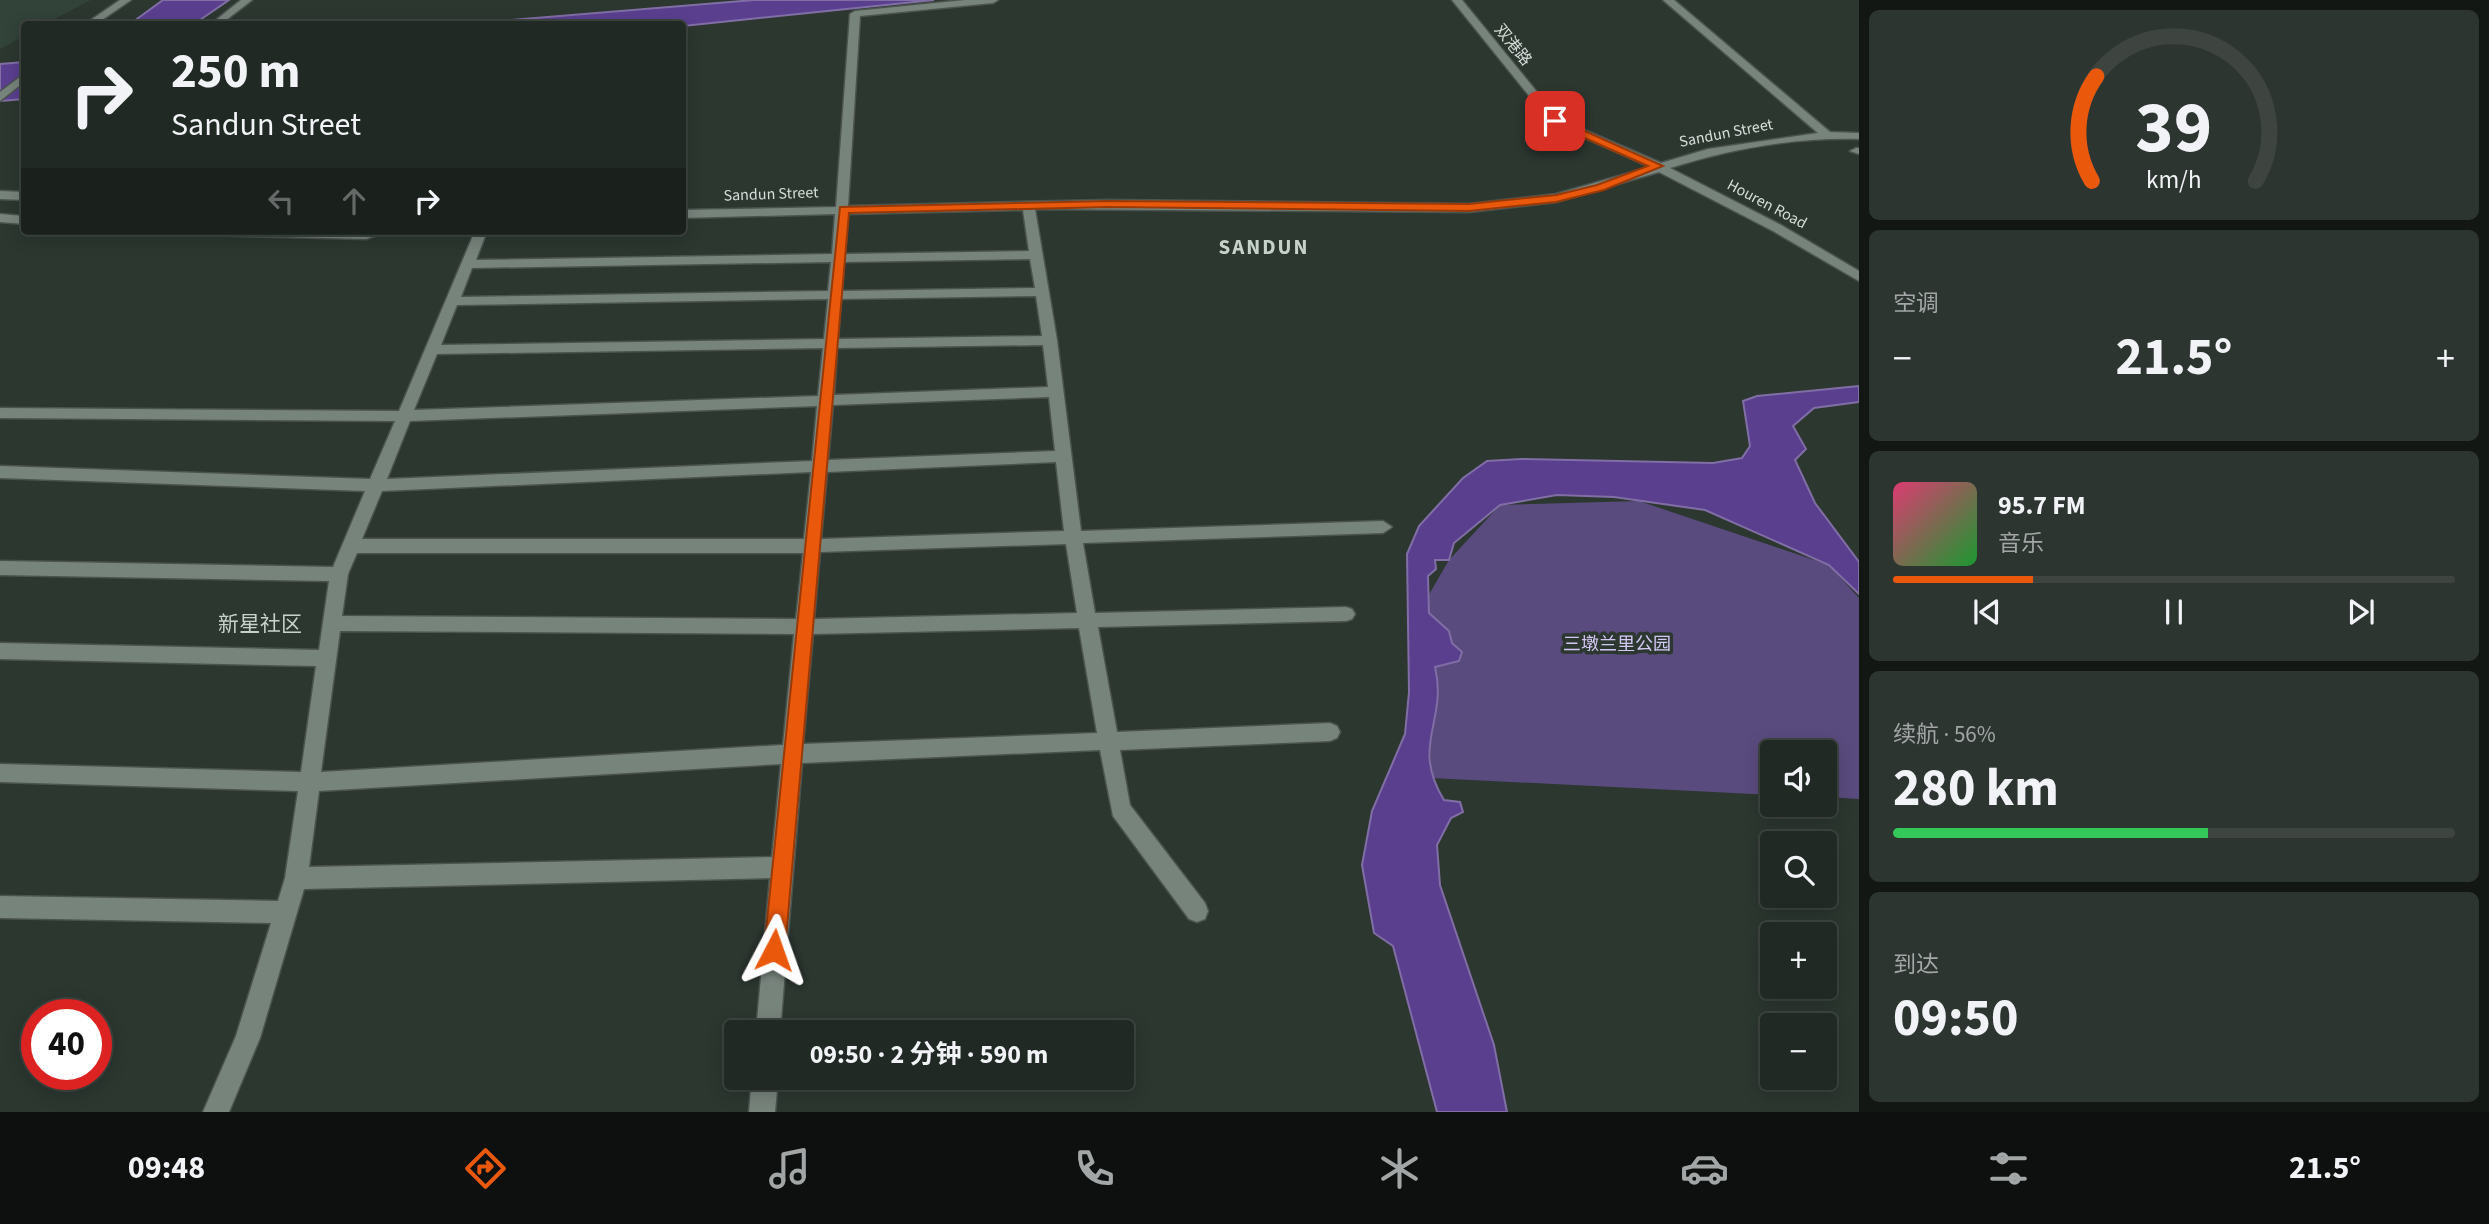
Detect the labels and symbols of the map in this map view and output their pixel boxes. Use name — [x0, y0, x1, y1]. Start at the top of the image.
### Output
street label: 双港路 — [1489, 19, 1537, 71]
pin — [1525, 91, 1585, 151]
street label: Sandun Street — [1677, 113, 1775, 153]
street label: Houren Road — [1723, 174, 1811, 234]
street label: Sandun Street — [723, 181, 819, 207]
district label: SANDUN — [1219, 232, 1309, 262]
district label: 新星社区 — [218, 609, 302, 639]
park label: 三墩兰里公园 — [1563, 632, 1671, 657]
position arrow — [737, 913, 811, 987]
speed limit sign: 40 — [21, 999, 112, 1090]

